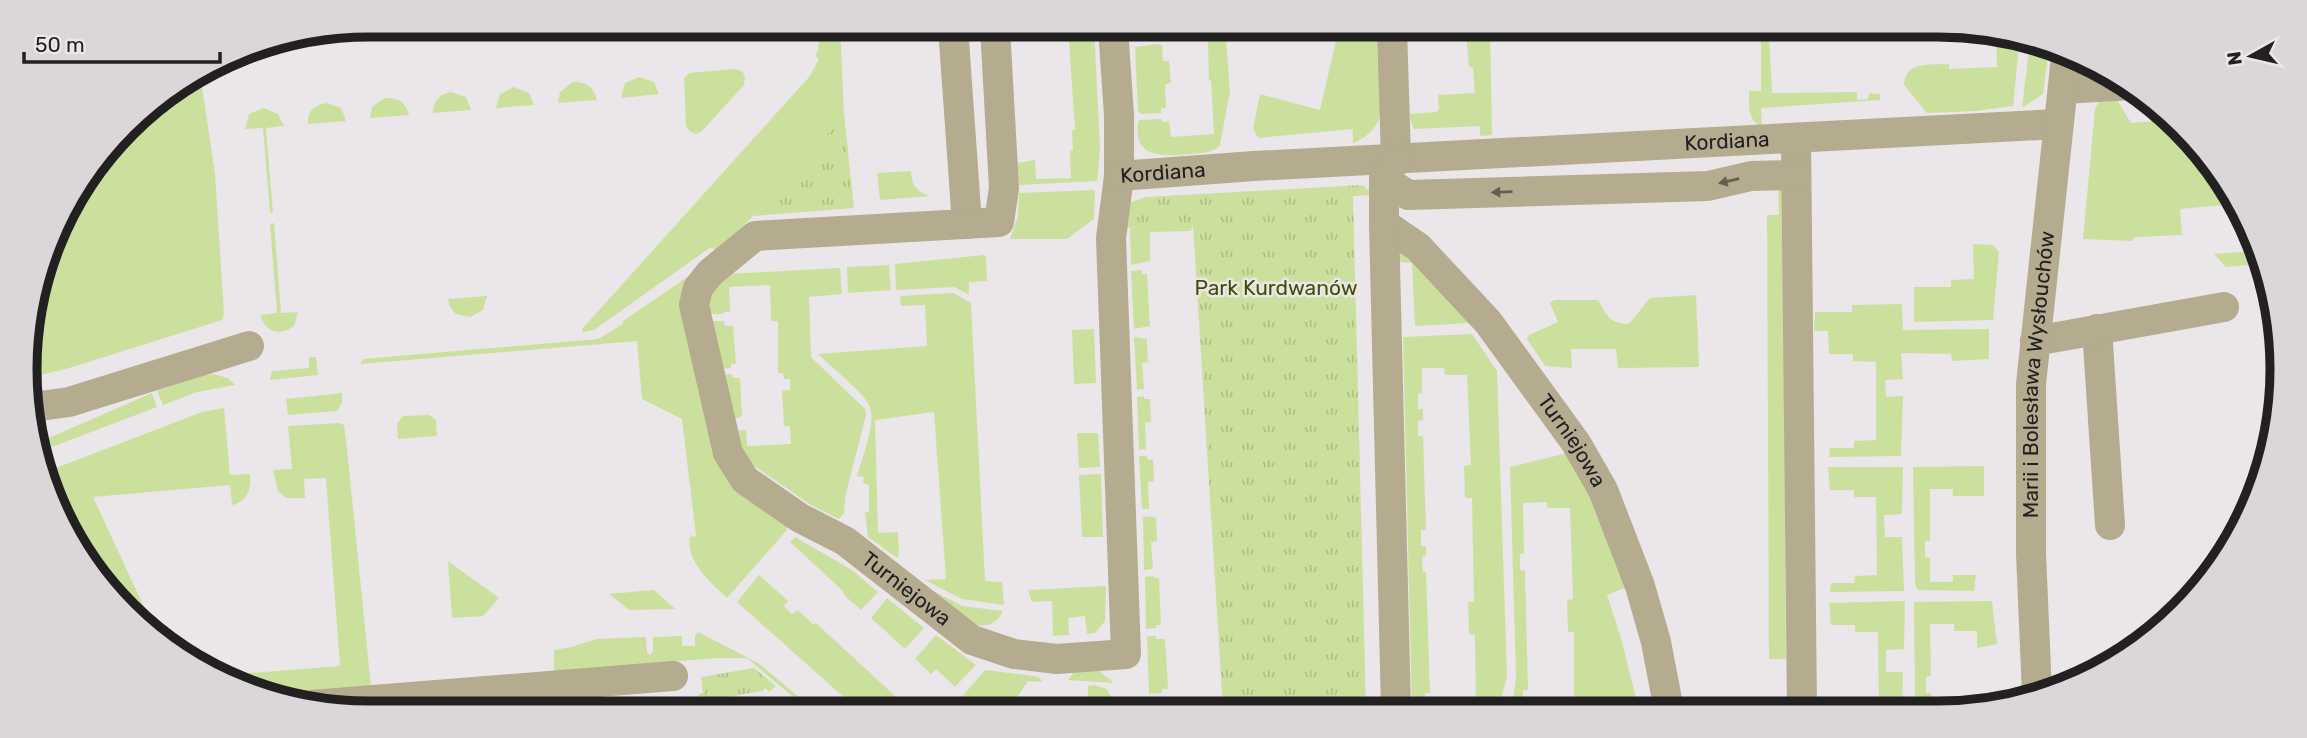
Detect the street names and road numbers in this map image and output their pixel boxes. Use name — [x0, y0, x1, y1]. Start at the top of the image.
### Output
street label: Kordiana — [1684, 126, 1770, 156]
street label: Kordiana — [1119, 157, 1206, 188]
street label: Marii i Bolesława Wysłouchów — [2018, 229, 2059, 518]
street label: Turniejowa — [1533, 389, 1612, 491]
street label: Turniejowa — [857, 546, 956, 631]

